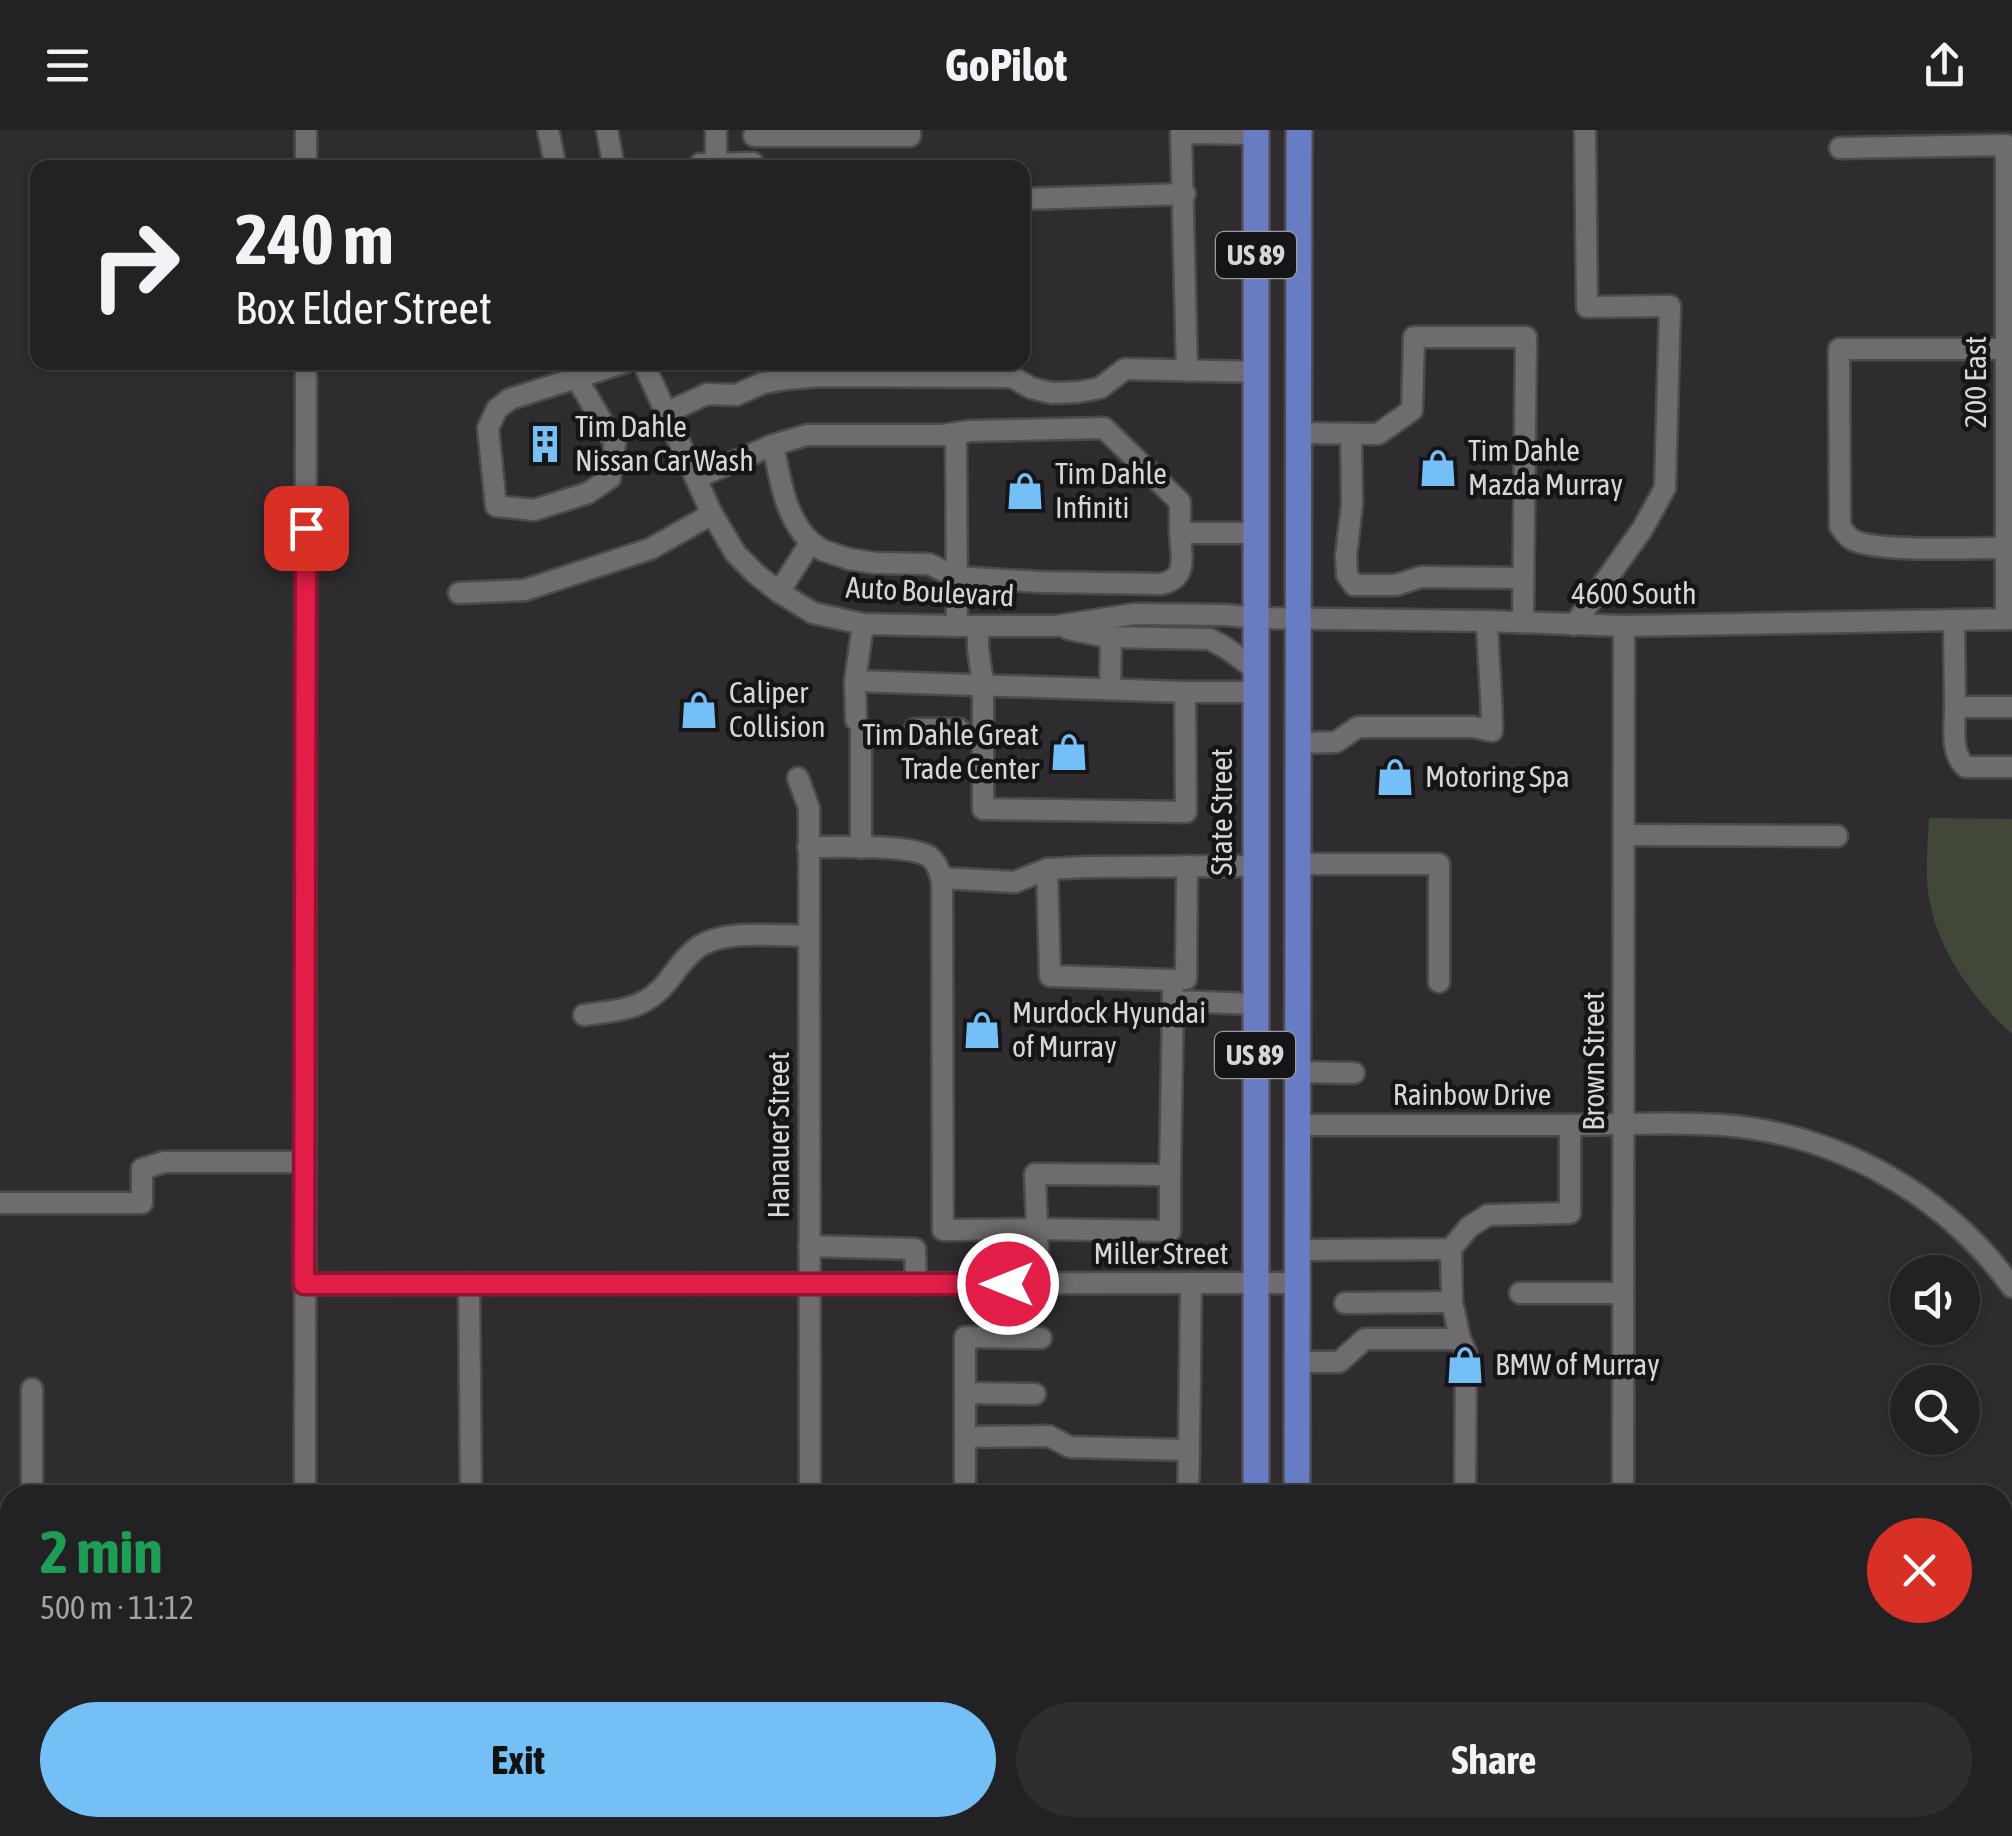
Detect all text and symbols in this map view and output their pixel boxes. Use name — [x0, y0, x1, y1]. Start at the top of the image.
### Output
icon: menu — [40, 38, 95, 93]
icon: share — [1917, 38, 1972, 93]
text: GoPilot — [945, 39, 1067, 91]
text: 240 m — [235, 199, 394, 279]
icon: right — [70, 200, 200, 330]
road number: US 89 — [1216, 232, 1296, 278]
text: Box Elder Street — [235, 282, 492, 334]
street label: 200 East — [1958, 336, 1992, 428]
place label: Tim Dahle Nissan Car Wash — [575, 409, 754, 477]
building icon: Tim Dahle Nissan Car Wash — [524, 423, 566, 465]
place label: Tim Dahle Mazda Murray — [1468, 433, 1623, 501]
shop icon: Tim Dahle Mazda Murray — [1417, 447, 1459, 489]
place label: Tim Dahle Infiniti — [1055, 456, 1167, 524]
shop icon: Tim Dahle Infiniti — [1004, 470, 1046, 512]
pin — [264, 486, 349, 571]
icon: arrive — [279, 501, 334, 556]
street label: Auto Boulevard — [845, 570, 1015, 612]
street label: 4600 South — [1572, 576, 1696, 610]
place label: Caliper Collision — [729, 675, 826, 743]
shop icon: Caliper Collision — [678, 689, 720, 731]
place label: Tim Dahle Great Trade Center — [862, 717, 1040, 785]
shop icon: Tim Dahle Great Trade Center — [1048, 731, 1090, 773]
street label: State Street — [1204, 748, 1238, 876]
shop icon: Motoring Spa — [1374, 756, 1416, 798]
place label: Motoring Spa — [1425, 759, 1570, 793]
street label: Brown Street — [1576, 991, 1610, 1131]
place label: Murdock Hyundai of Murray — [1012, 995, 1206, 1063]
shop icon: Murdock Hyundai of Murray — [961, 1009, 1003, 1051]
road number: US 89 — [1215, 1032, 1295, 1078]
street label: Hanauer Street — [761, 1052, 795, 1218]
street label: Rainbow Drive — [1393, 1077, 1551, 1111]
position arrow — [956, 1232, 1060, 1336]
street label: Miller Street — [1094, 1236, 1229, 1270]
map controls — [1890, 1255, 1980, 1455]
button: sound — [1890, 1255, 1980, 1345]
shop icon: BMW of Murray — [1444, 1344, 1486, 1386]
place label: BMW of Murray — [1495, 1347, 1660, 1381]
button: search — [1890, 1365, 1980, 1455]
text: 2 min — [40, 1517, 163, 1586]
button: close — [1867, 1518, 1972, 1623]
text: 500 m · 11:12 — [40, 1589, 194, 1626]
button: Exit — [40, 1702, 996, 1817]
button: Share — [1016, 1702, 1972, 1817]

